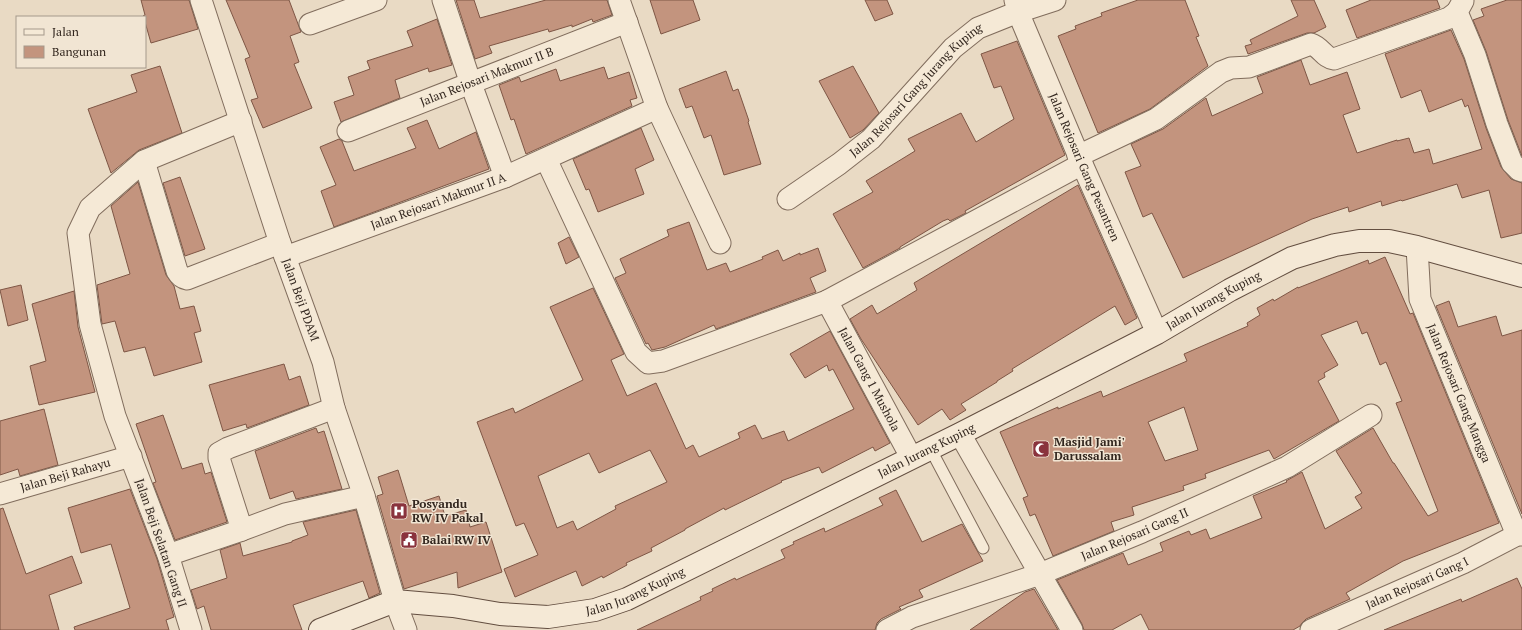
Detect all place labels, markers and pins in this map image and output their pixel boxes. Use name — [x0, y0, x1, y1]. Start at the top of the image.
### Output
place label: Masjid Jami' Darussalam — [1054, 434, 1125, 463]
mosque icon: Masjid Jami' Darussalam — [1031, 439, 1051, 459]
place label: Posyandu RW IV Pakal — [412, 496, 483, 525]
hospital icon: Posyandu RW IV Pakal — [389, 501, 409, 521]
public building icon: Balai RW IV — [399, 530, 419, 550]
place label: Balai RW IV — [422, 532, 491, 547]

